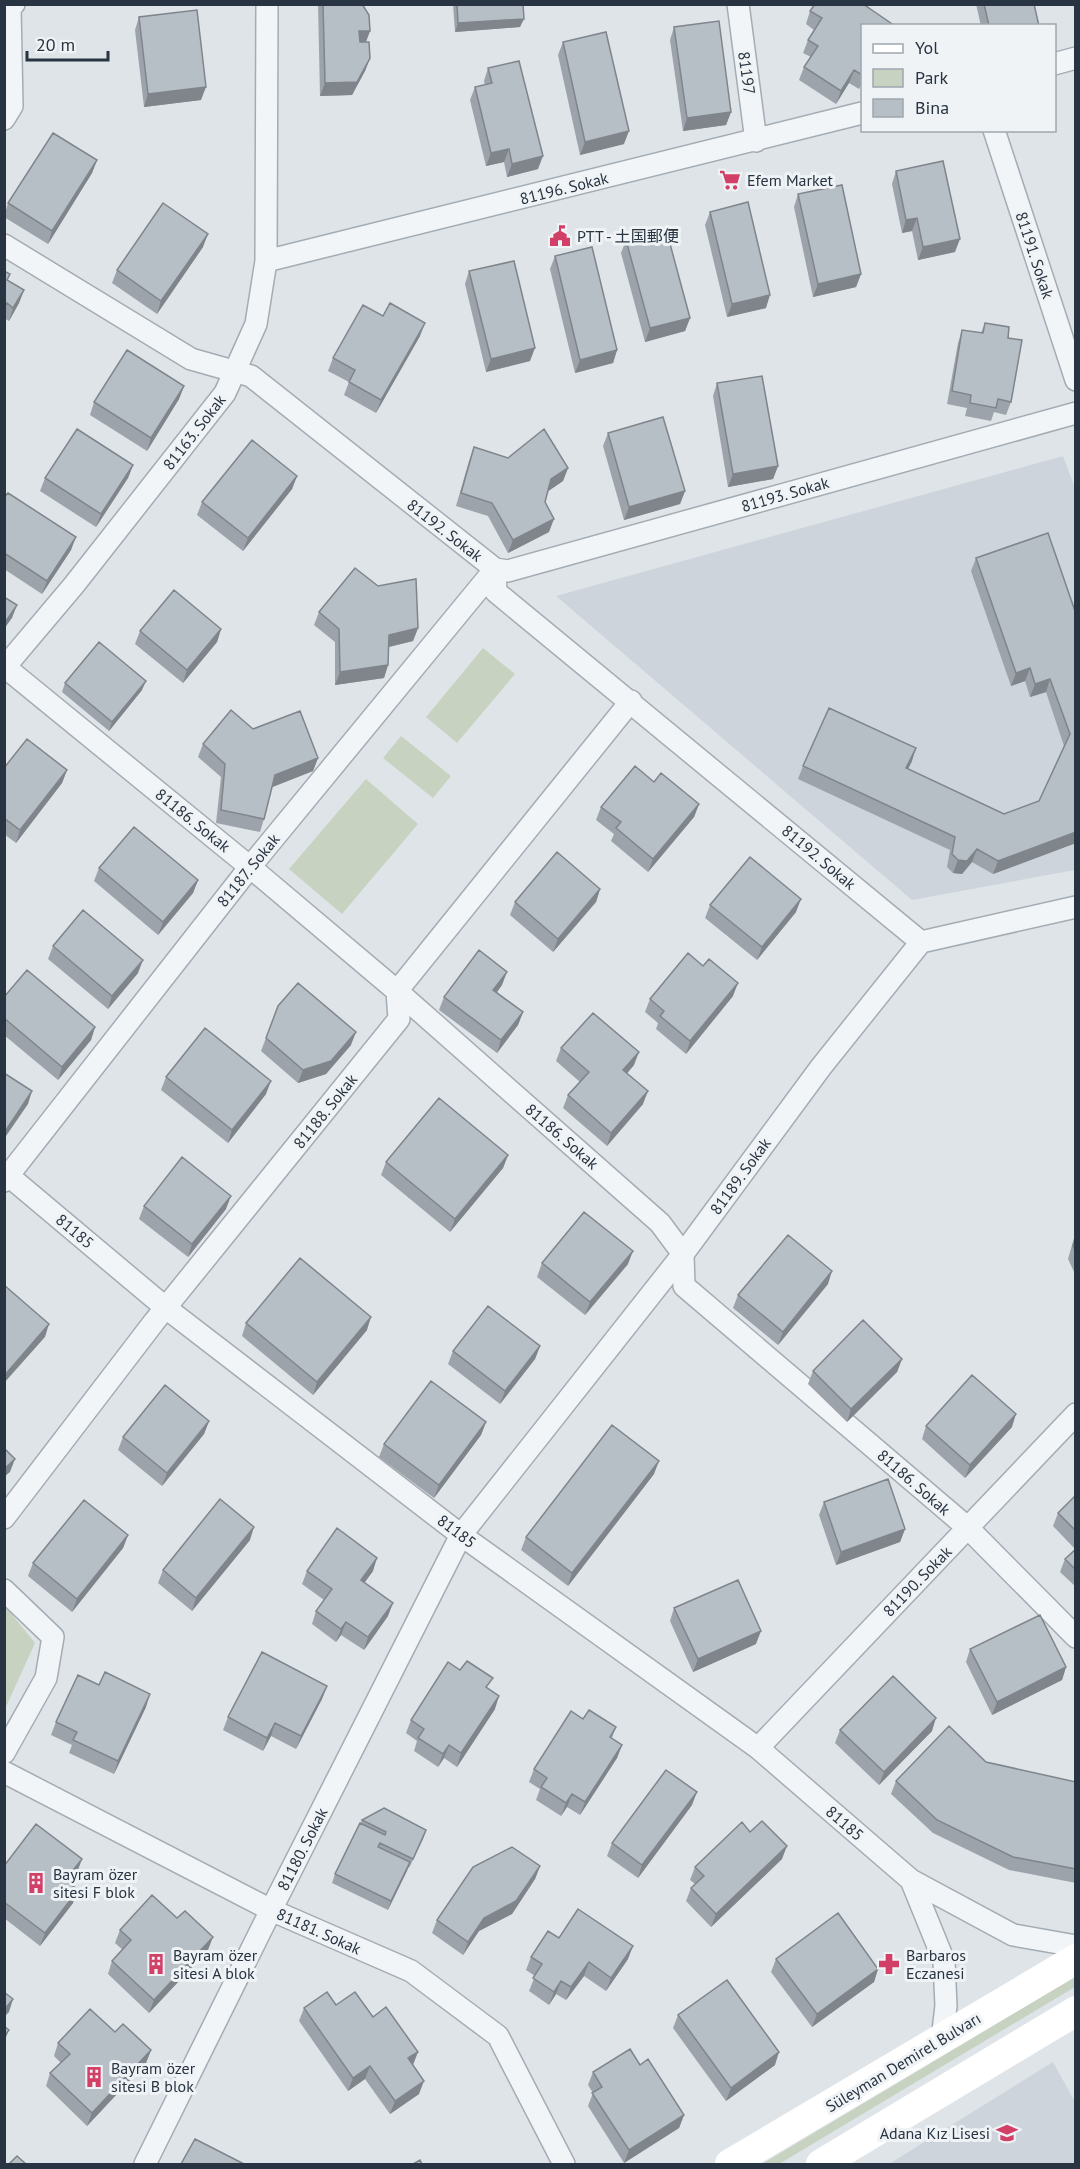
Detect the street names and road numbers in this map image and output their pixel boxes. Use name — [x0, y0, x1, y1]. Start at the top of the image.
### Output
street label: 81197 — [734, 50, 760, 96]
street label: 81196. Sokak — [518, 167, 611, 209]
street label: 81191. Sokak — [1012, 209, 1059, 301]
street label: 81163. Sokak — [158, 390, 230, 474]
street label: 81193. Sokak — [739, 472, 832, 516]
street label: 81192. Sokak — [403, 494, 487, 566]
street label: 81186. Sokak — [152, 784, 235, 856]
street label: 81192. Sokak — [778, 820, 860, 894]
street label: 81187. Sokak — [212, 829, 284, 911]
street label: 81188. Sokak — [289, 1069, 361, 1152]
street label: 81186. Sokak — [521, 1099, 603, 1173]
street label: 81189. Sokak — [705, 1133, 775, 1218]
street label: 81185 — [52, 1209, 98, 1253]
street label: 81186. Sokak — [873, 1445, 955, 1519]
street label: 81185 — [434, 1510, 480, 1552]
street label: 81190. Sokak — [878, 1541, 956, 1620]
street label: 81185 — [822, 1801, 868, 1845]
street label: 81180. Sokak — [273, 1804, 332, 1894]
street label: 81181. Sokak — [274, 1903, 365, 1959]
street label: Süleyman Demirel Bulvarı — [822, 2008, 984, 2116]

